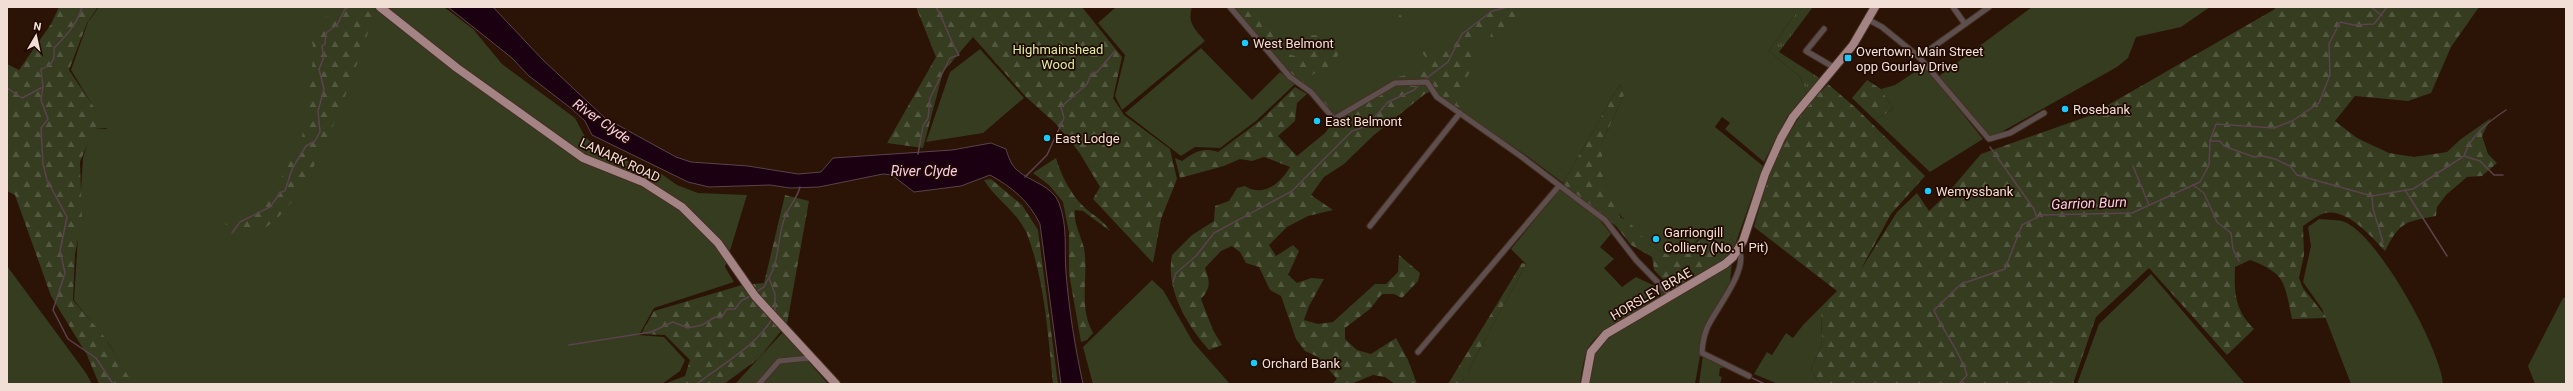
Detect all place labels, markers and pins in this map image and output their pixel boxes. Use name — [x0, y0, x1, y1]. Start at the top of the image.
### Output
place label: West Belmont — [1253, 36, 1334, 51]
marker: West Belmont — [1240, 38, 1250, 48]
place label: Overtown, Main Street opp Gourlay Drive — [1856, 44, 1983, 74]
marker: Overtown, Main Street opp Gourlay Drive — [1843, 53, 1853, 63]
place label: Rosebank — [2073, 102, 2131, 117]
marker: Rosebank — [2060, 104, 2070, 114]
place label: East Belmont — [1325, 114, 1402, 129]
marker: East Belmont — [1312, 116, 1322, 126]
place label: East Lodge — [1055, 131, 1120, 146]
marker: East Lodge — [1042, 133, 1052, 143]
place label: Wemyssbank — [1936, 184, 2014, 199]
marker: Wemyssbank — [1923, 186, 1933, 196]
place label: Garriongill Colliery (No. 1 Pit) — [1664, 225, 1769, 255]
marker: Garriongill Colliery (No. 1 Pit) — [1651, 234, 1661, 244]
place label: Orchard Bank — [1262, 356, 1340, 371]
marker: Orchard Bank — [1249, 358, 1259, 368]

